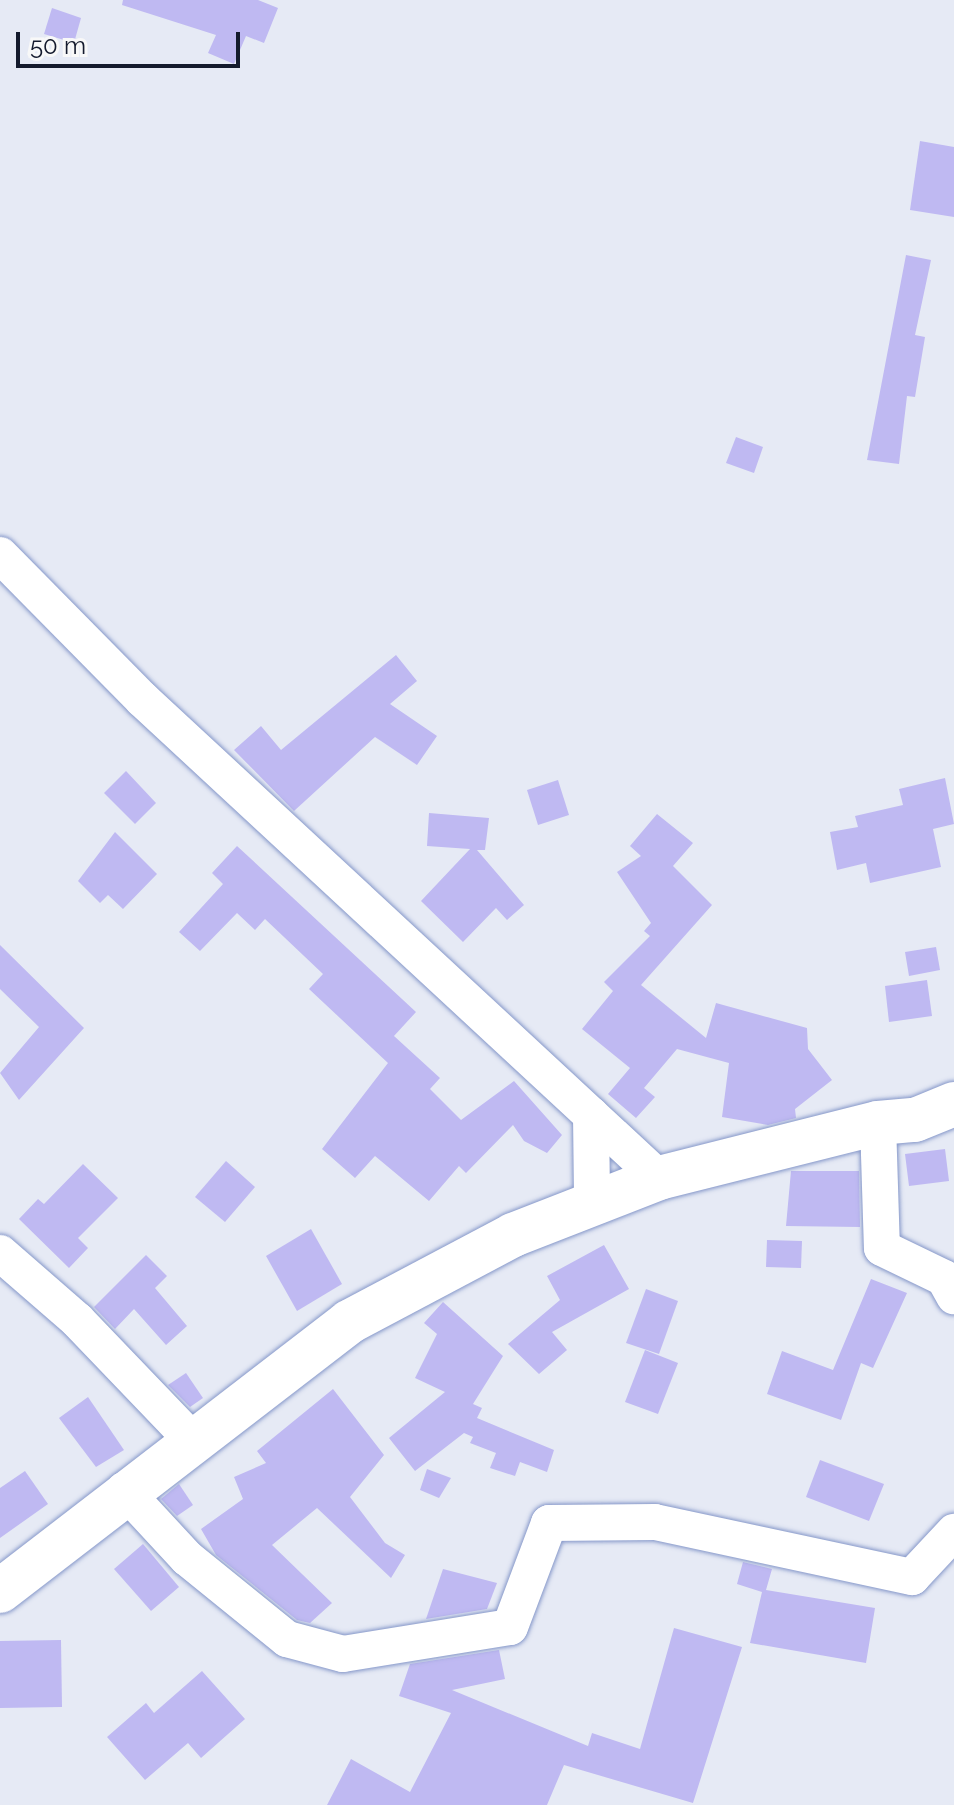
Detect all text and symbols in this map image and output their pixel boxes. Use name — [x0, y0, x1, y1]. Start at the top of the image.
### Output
scale bar — [20, 16, 244, 66]
text: 50 m — [30, 31, 86, 60]

